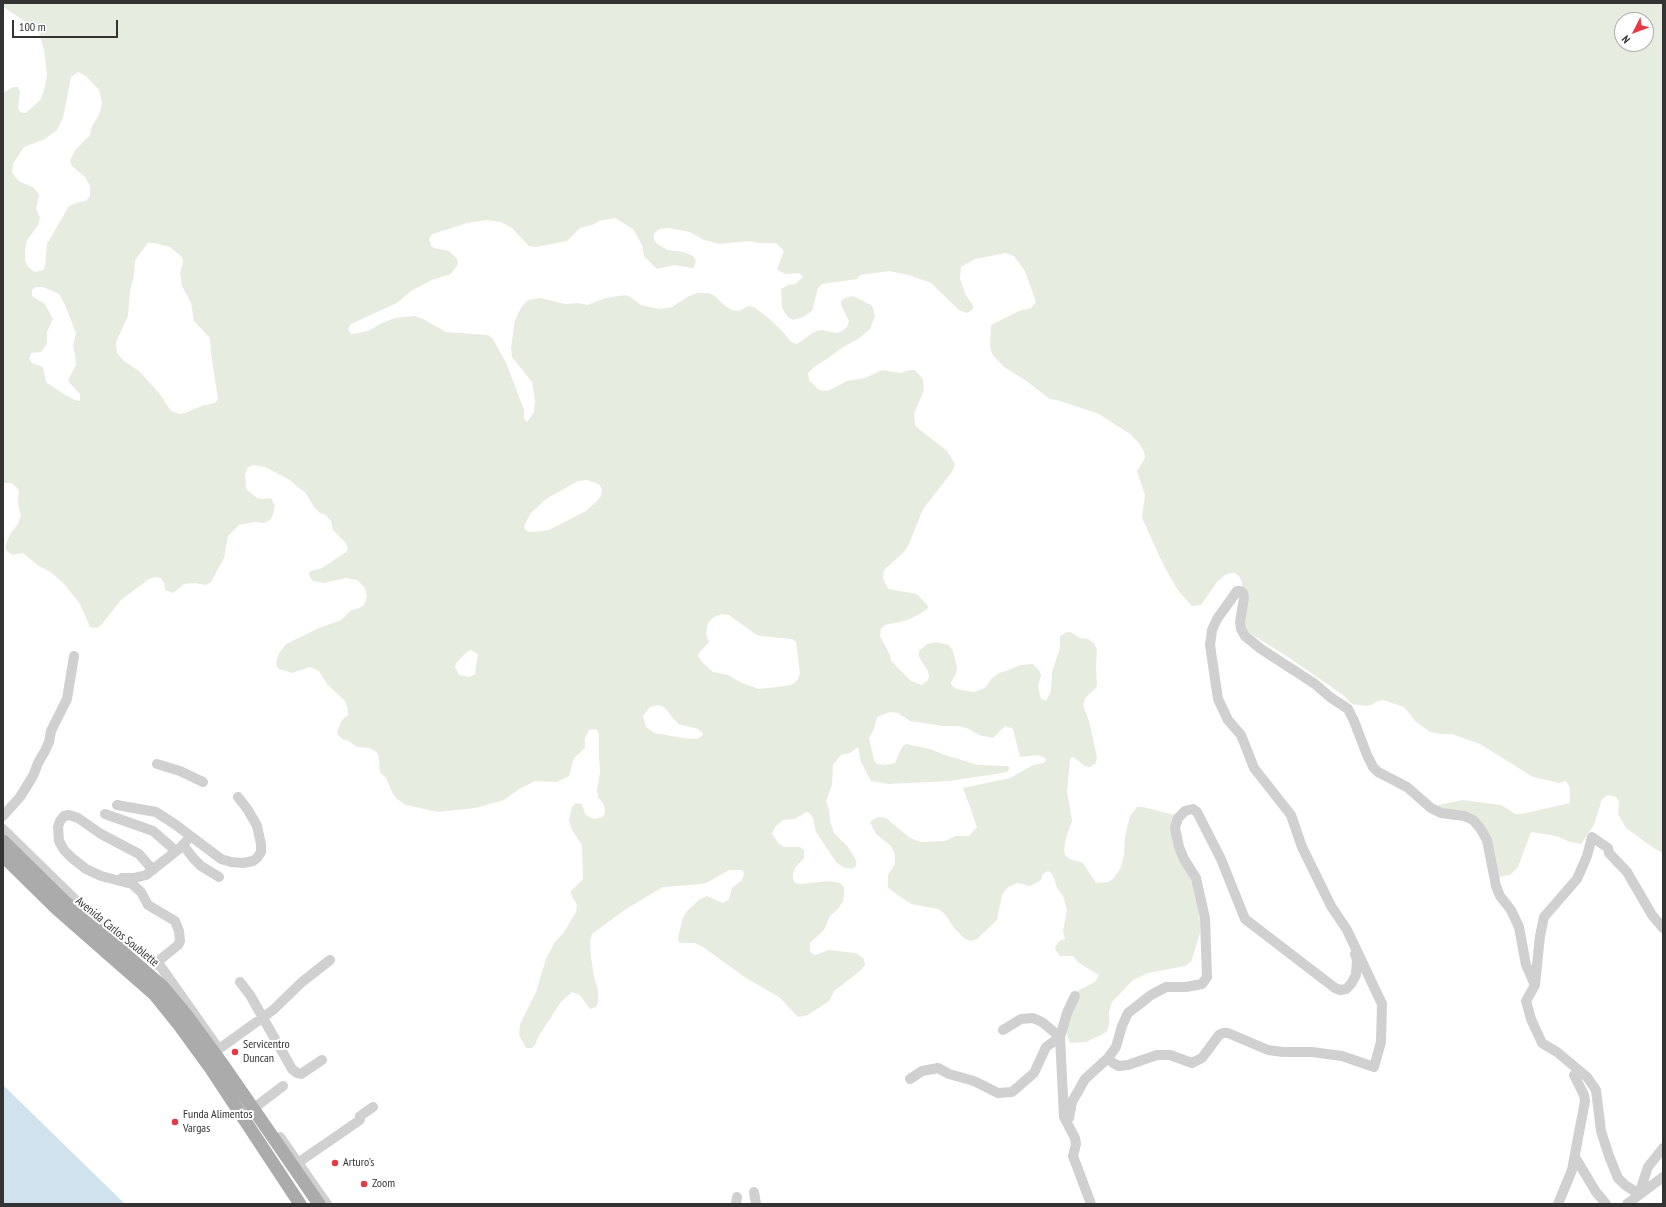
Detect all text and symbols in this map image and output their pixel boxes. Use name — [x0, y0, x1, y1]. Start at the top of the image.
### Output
scale bar — [14, 12, 120, 38]
north arrow — [1614, 12, 1654, 52]
text: 100 m — [19, 19, 46, 34]
text: N — [1619, 32, 1633, 46]
street label: Avenida Carlos Soublette — [72, 894, 162, 970]
place label: Servicentro Duncan — [243, 1038, 290, 1066]
marker: Servicentro Duncan — [230, 1047, 240, 1057]
place label: Funda Alimentos Vargas — [183, 1108, 253, 1136]
marker: Funda Alimentos Vargas — [170, 1117, 180, 1127]
place label: Arturo's — [343, 1156, 374, 1170]
marker: Arturo's — [330, 1158, 340, 1168]
place label: Zoom — [372, 1177, 395, 1191]
marker: Zoom — [359, 1179, 369, 1189]

